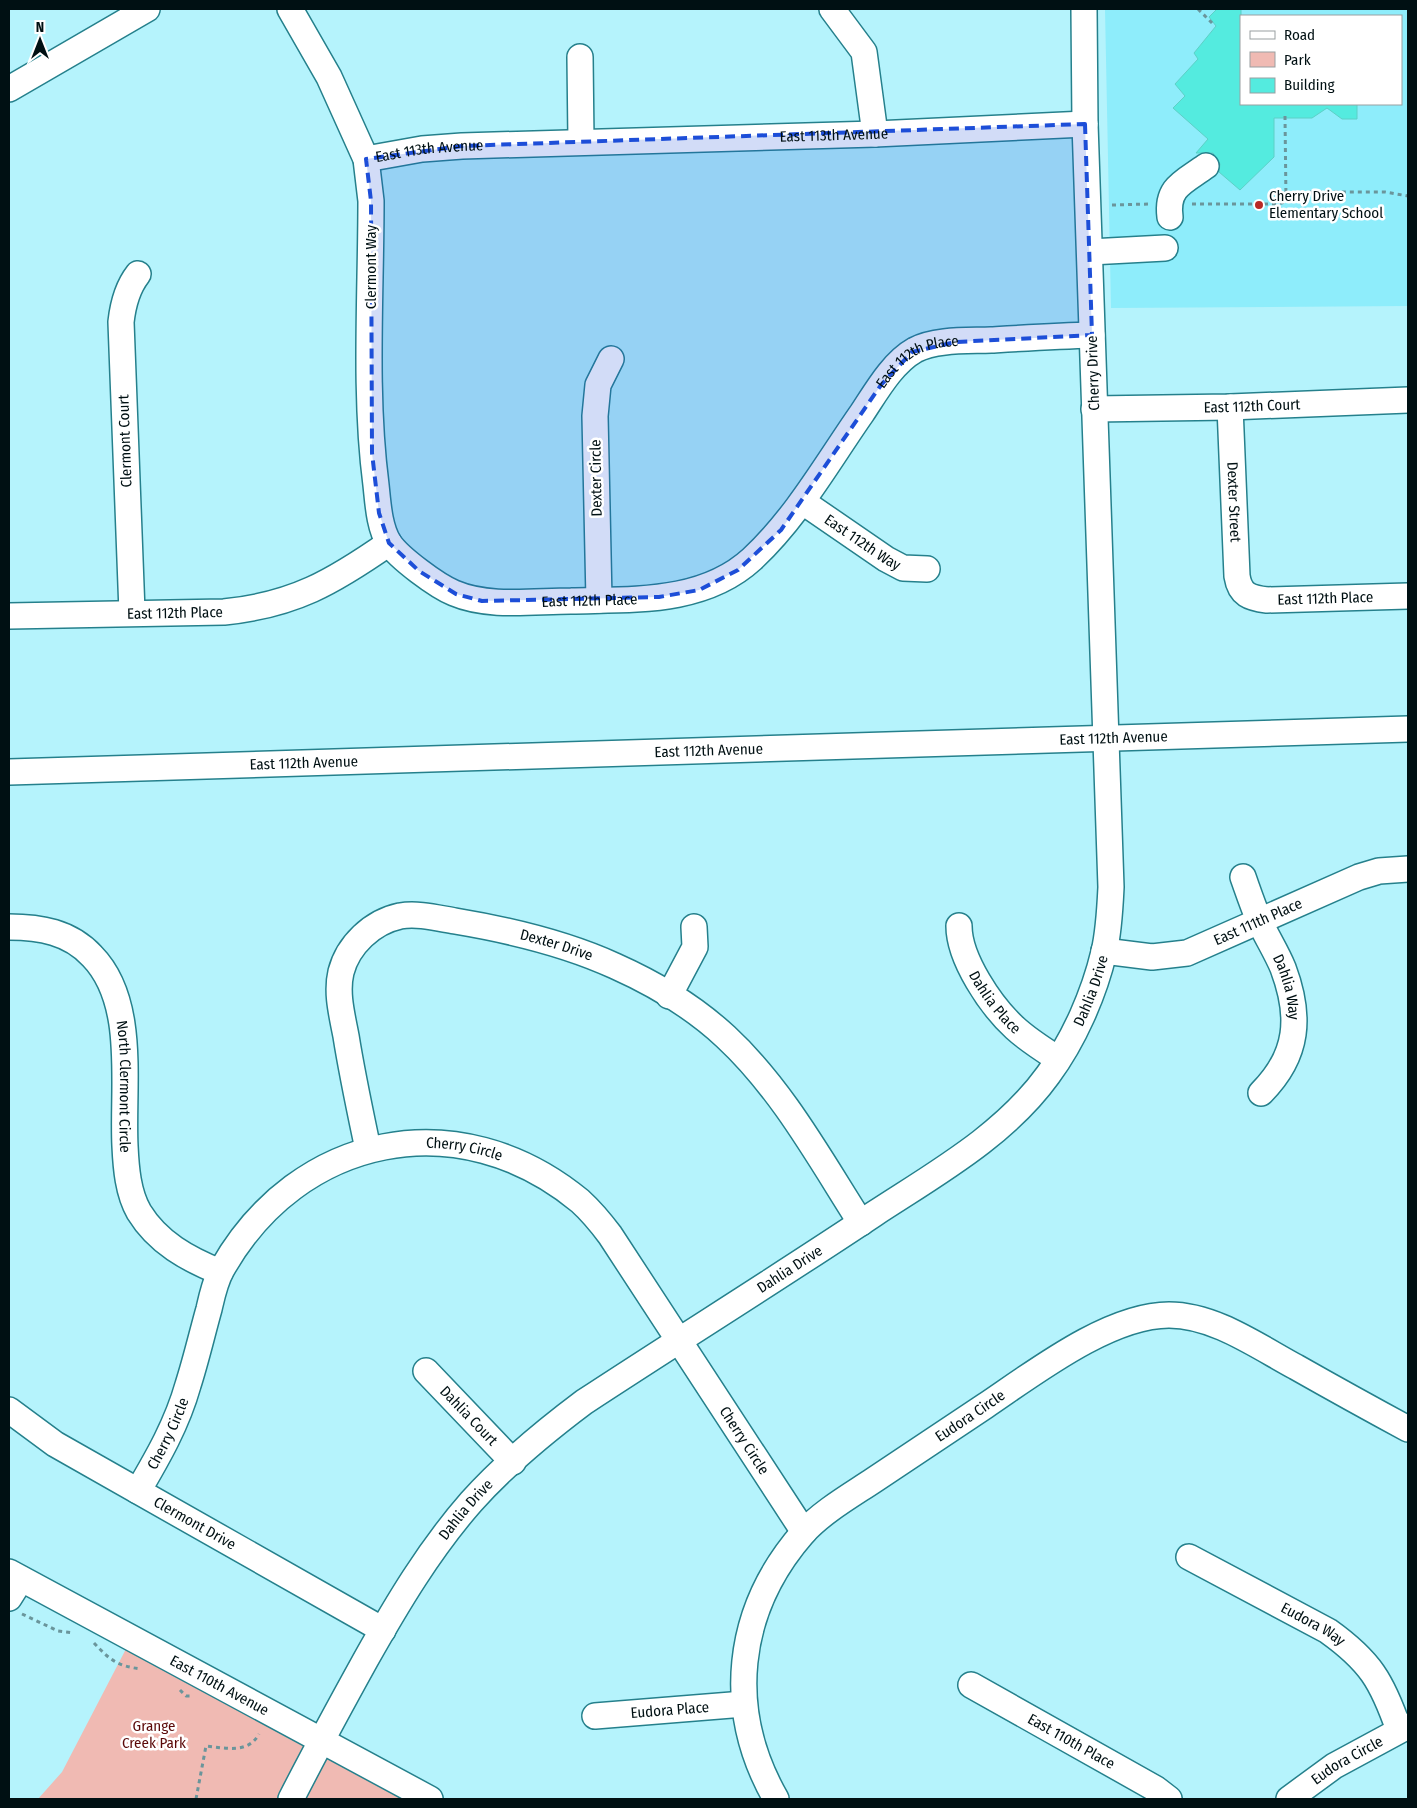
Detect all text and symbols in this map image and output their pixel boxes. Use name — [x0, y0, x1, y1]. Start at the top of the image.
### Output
north arrow — [15, 15, 65, 65]
legend — [1240, 15, 1402, 105]
text: N — [36, 19, 44, 36]
text: Road — [1284, 26, 1315, 44]
text: Park — [1284, 51, 1311, 69]
text: Building — [1284, 76, 1335, 94]
street label: East 113th Avenue — [779, 124, 889, 146]
street label: East 113th Avenue — [374, 136, 484, 166]
place label: Cherry Drive Elementary School — [1269, 187, 1383, 222]
marker: Cherry Drive Elementary School — [1253, 199, 1265, 211]
street label: Clermont Way — [362, 225, 380, 309]
street label: East 112th Place — [872, 332, 959, 392]
street label: Cherry Drive — [1083, 335, 1103, 411]
street label: Clermont Court — [114, 394, 136, 488]
street label: East 112th Court — [1204, 395, 1301, 416]
street label: Dexter Circle — [586, 439, 606, 517]
street label: Dexter Street — [1223, 461, 1245, 543]
street label: East 112th Way — [821, 510, 904, 574]
street label: East 112th Place — [1277, 588, 1373, 609]
street label: East 112th Place — [541, 590, 638, 611]
street label: East 112th Place — [127, 603, 223, 623]
street label: East 112th Avenue — [1059, 727, 1168, 749]
street label: East 112th Avenue — [654, 740, 763, 761]
street label: East 112th Avenue — [249, 752, 358, 774]
street label: East 111th Place — [1211, 894, 1305, 949]
street label: Dexter Drive — [518, 925, 595, 965]
street label: Dahlia Way — [1269, 951, 1303, 1020]
street label: Dahlia Drive — [1070, 953, 1112, 1029]
street label: Dahlia Place — [965, 968, 1025, 1038]
street label: North Clermont Circle — [113, 1019, 134, 1153]
street label: Cherry Circle — [426, 1134, 505, 1165]
street label: Dahlia Drive — [754, 1241, 826, 1297]
street label: Dahlia Court — [436, 1382, 502, 1449]
street label: Eudora Circle — [932, 1386, 1008, 1446]
street label: Cherry Circle — [143, 1395, 192, 1473]
street label: Cherry Circle — [716, 1403, 773, 1478]
street label: Dahlia Drive — [435, 1475, 497, 1543]
street label: Clermont Drive — [151, 1493, 239, 1554]
street label: Eudora Way — [1278, 1599, 1349, 1650]
street label: East 110th Avenue — [167, 1651, 272, 1719]
street label: Eudora Place — [630, 1698, 710, 1722]
street label: East 110th Place — [1024, 1710, 1118, 1773]
park label: Grange Creek Park — [122, 1717, 186, 1752]
street label: Eudora Circle — [1308, 1732, 1386, 1789]

